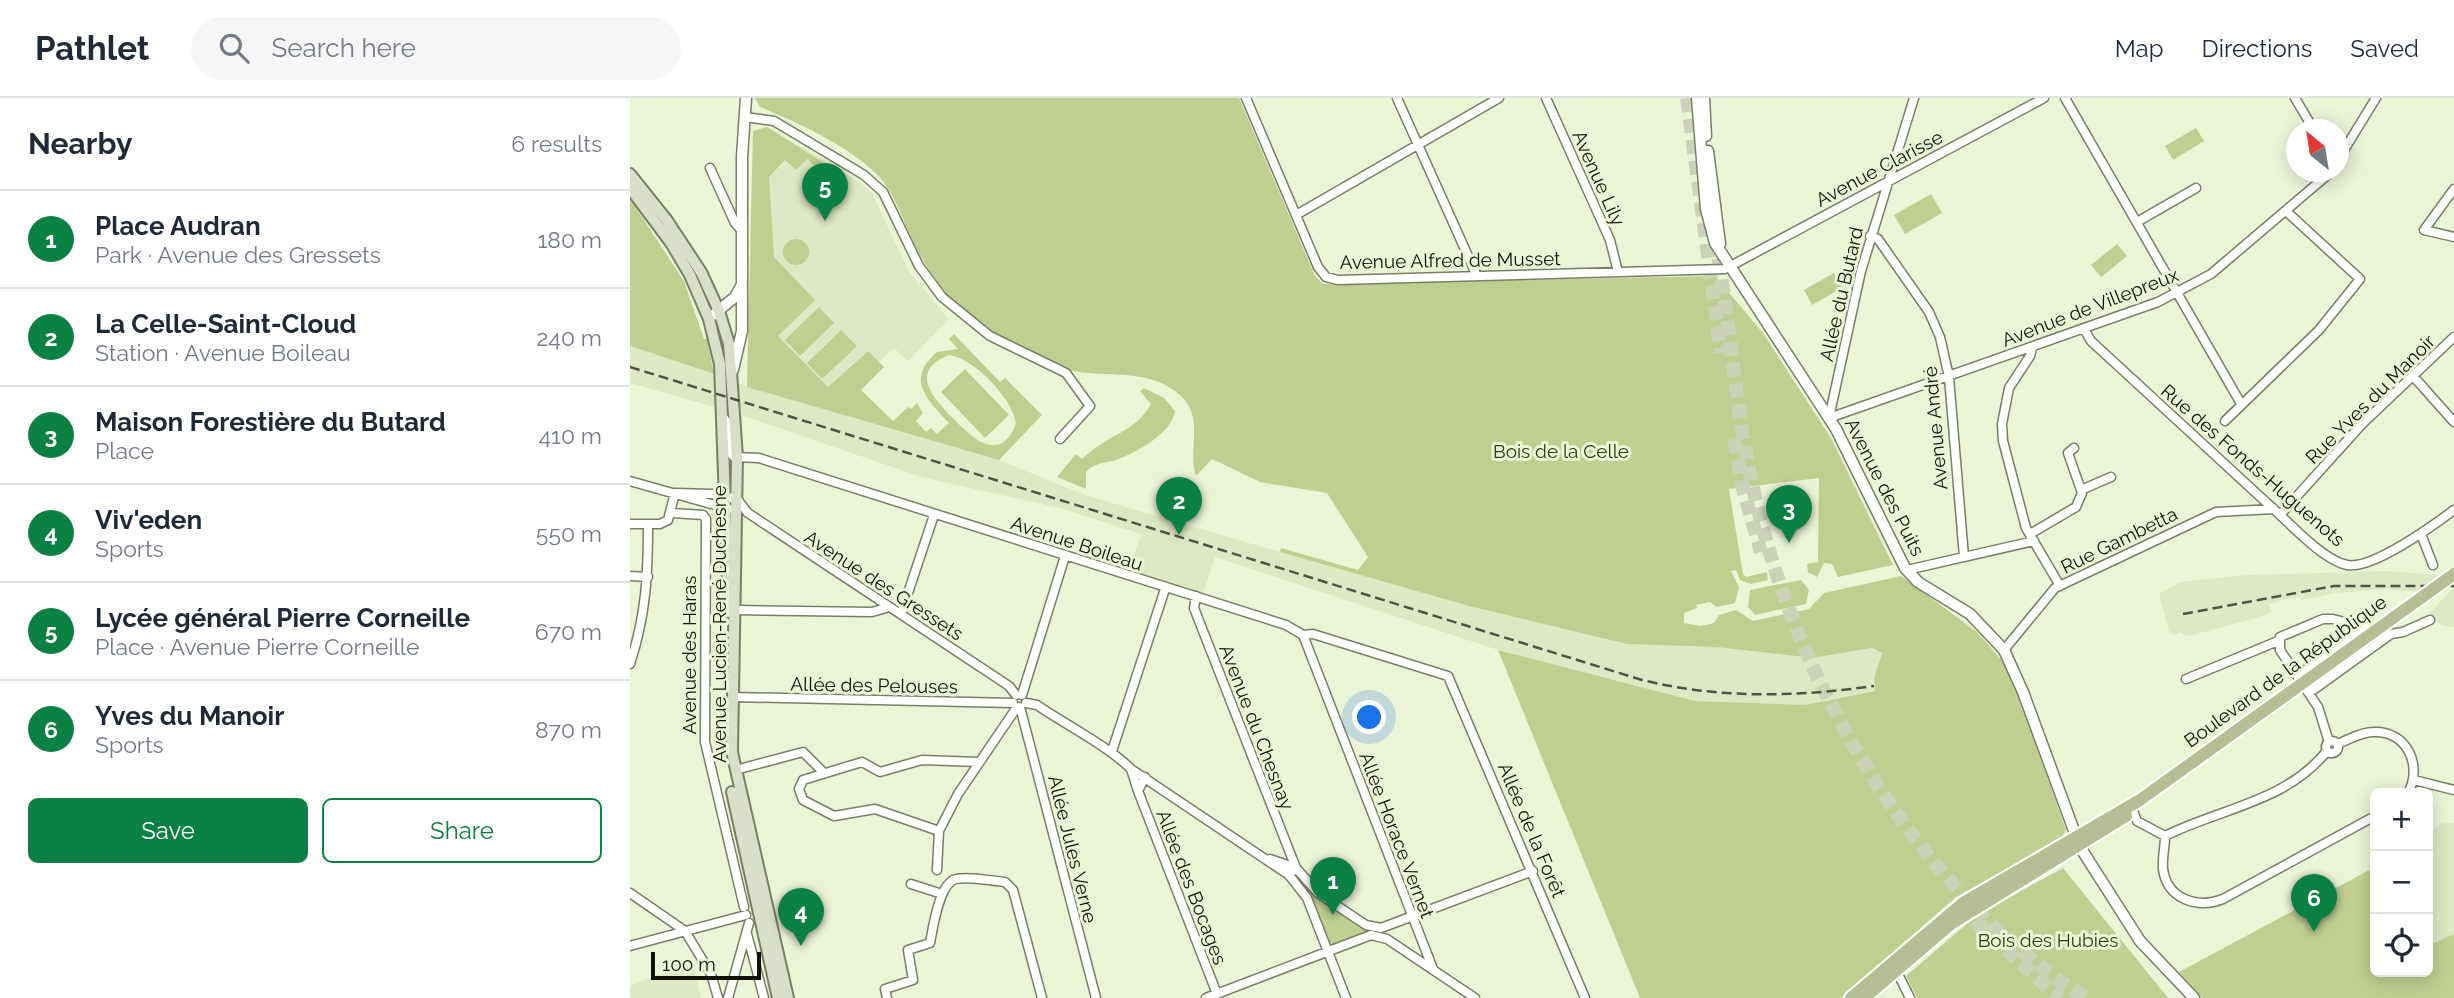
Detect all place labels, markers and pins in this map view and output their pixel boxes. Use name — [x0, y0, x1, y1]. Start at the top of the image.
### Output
pin: 5 — [802, 163, 848, 221]
pin: 2 — [1156, 477, 1202, 535]
pin: 3 — [1766, 485, 1812, 543]
pin: 1 — [1310, 857, 1356, 915]
pin: 6 — [2291, 874, 2337, 932]
pin: 4 — [778, 888, 824, 946]

